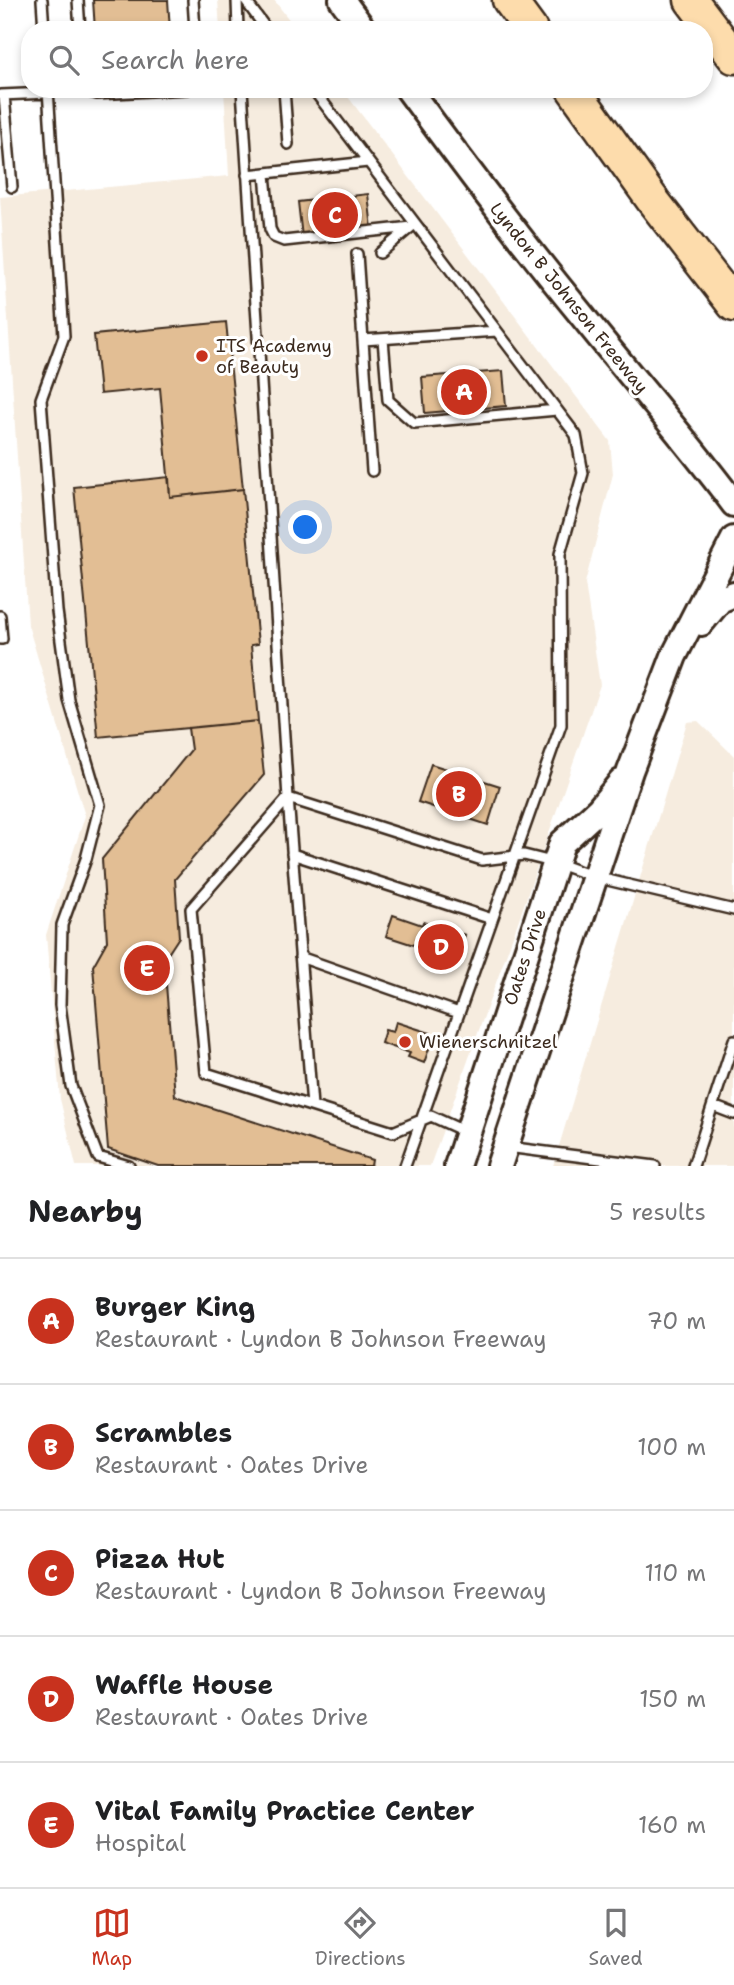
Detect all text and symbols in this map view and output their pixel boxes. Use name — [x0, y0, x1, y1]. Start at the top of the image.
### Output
search box — [21, 21, 713, 98]
icon: search — [45, 41, 83, 79]
text: Search here — [101, 42, 250, 77]
pin: C — [312, 189, 358, 241]
street label: Lyndon B Johnson Freeway — [484, 197, 654, 399]
place label: ITS Academy of Beauty — [216, 334, 332, 379]
marker: ITS Academy of Beauty — [194, 348, 210, 364]
pin: A — [441, 366, 487, 418]
your location — [288, 510, 322, 544]
pin: B — [436, 768, 482, 820]
street label: Oates Drive — [498, 906, 552, 1008]
pin: D — [418, 921, 464, 973]
pin: E — [124, 942, 170, 994]
place label: Wienerschnitzel — [419, 1030, 558, 1054]
marker: Wienerschnitzel — [397, 1034, 413, 1050]
text: Nearby — [28, 1191, 143, 1232]
text: 5 results — [609, 1197, 706, 1227]
text: Burger King — [95, 1289, 255, 1324]
text: A — [42, 1306, 60, 1336]
text: 70 m — [647, 1306, 706, 1336]
text: Restaurant · Lyndon B Johnson Freeway — [95, 1324, 546, 1354]
text: Scrambles — [95, 1415, 232, 1450]
text: B — [44, 1432, 58, 1462]
text: 100 m — [637, 1432, 706, 1462]
text: Restaurant · Oates Drive — [95, 1450, 368, 1480]
text: Pizza Hut — [95, 1541, 225, 1576]
text: C — [44, 1558, 58, 1588]
text: 110 m — [644, 1558, 706, 1588]
text: Restaurant · Lyndon B Johnson Freeway — [95, 1576, 546, 1606]
text: Waffle House — [95, 1667, 273, 1702]
text: D — [43, 1684, 59, 1714]
text: 150 m — [639, 1684, 706, 1714]
text: Restaurant · Oates Drive — [95, 1702, 368, 1732]
text: Vital Family Practice Center — [95, 1793, 474, 1828]
text: E — [43, 1810, 59, 1840]
text: 160 m — [638, 1810, 706, 1840]
text: Hospital — [95, 1828, 186, 1858]
tab: Map — [91, 1904, 132, 1971]
tab: Directions — [315, 1904, 406, 1971]
tab: Saved — [589, 1904, 643, 1971]

